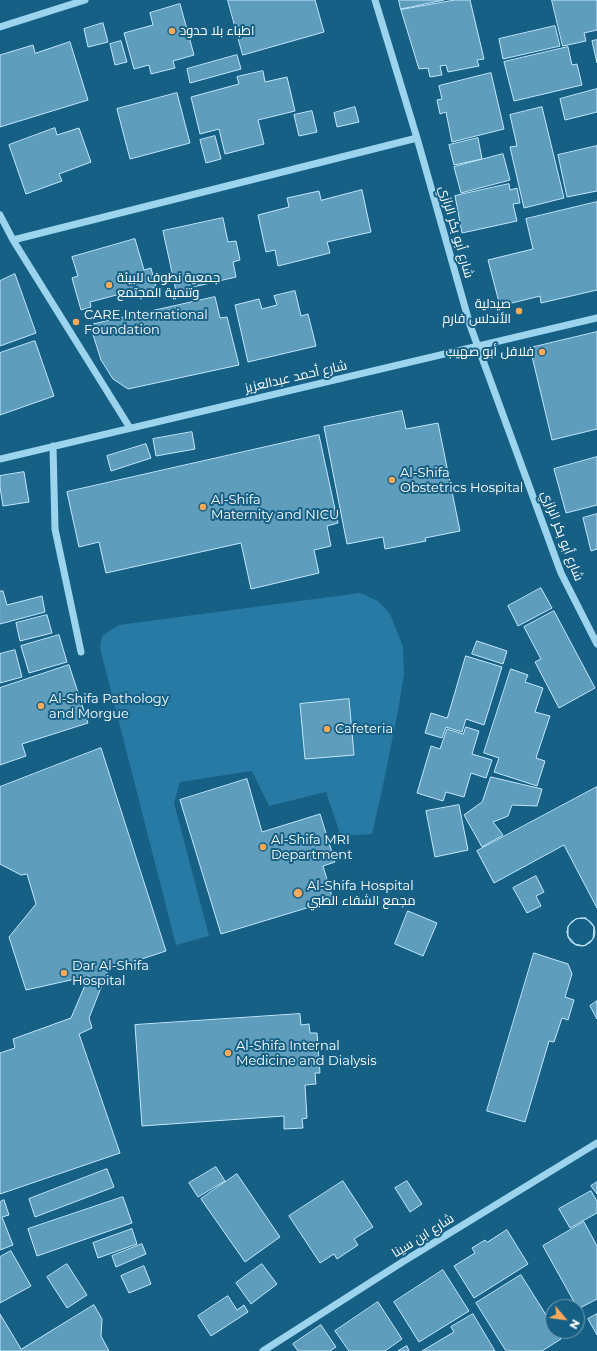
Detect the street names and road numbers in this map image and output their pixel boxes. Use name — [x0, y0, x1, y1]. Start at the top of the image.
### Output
street label: شارع أبو بكر الرازي — [435, 184, 477, 280]
street label: شارع أحمد عبدالعزيز — [243, 358, 349, 396]
street label: شارع أبو بكر الرازي — [538, 489, 586, 583]
street label: شارع ابن سينا — [389, 1211, 457, 1261]

